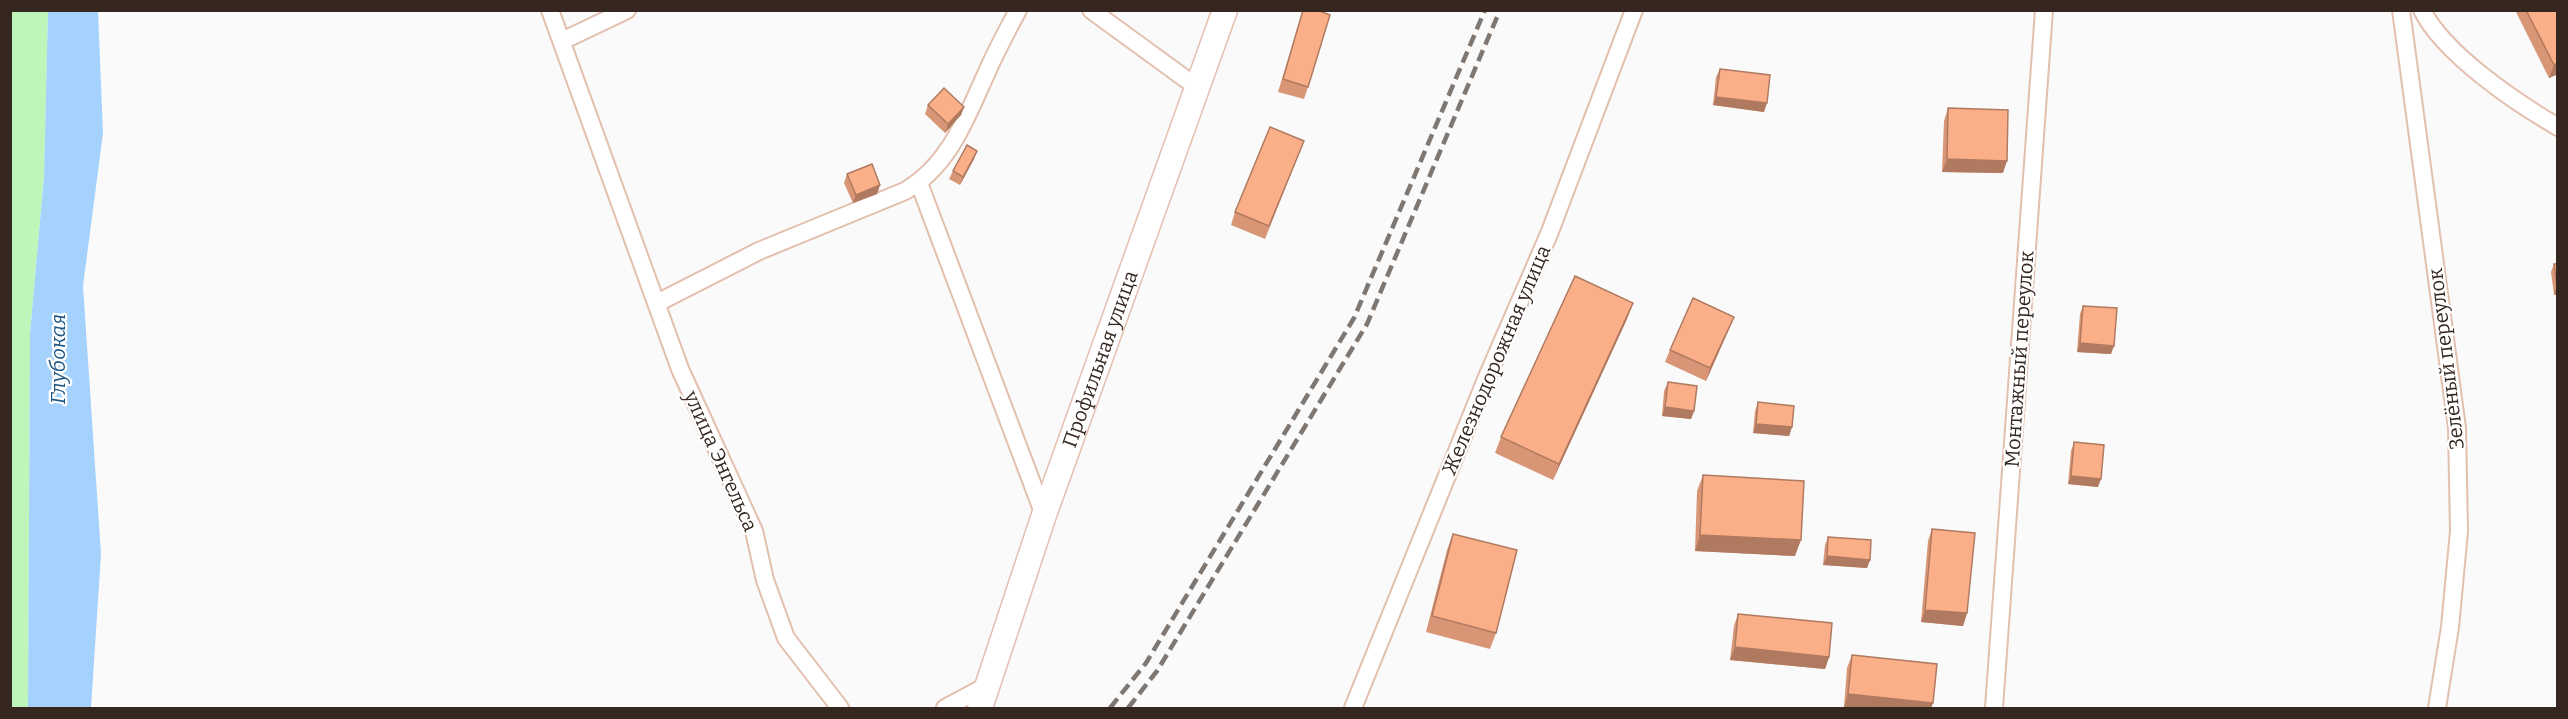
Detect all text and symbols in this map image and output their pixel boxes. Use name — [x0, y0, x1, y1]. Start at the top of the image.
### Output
street label: Железнодорожная улица — [1437, 241, 1555, 479]
street label: Монтажный переулок — [1999, 250, 2039, 468]
street label: Профильная улица — [1057, 267, 1143, 451]
street label: Зелёный переулок — [2423, 267, 2469, 451]
water label: Глубокая — [45, 314, 71, 404]
street label: улица Энгельса — [679, 386, 763, 535]

